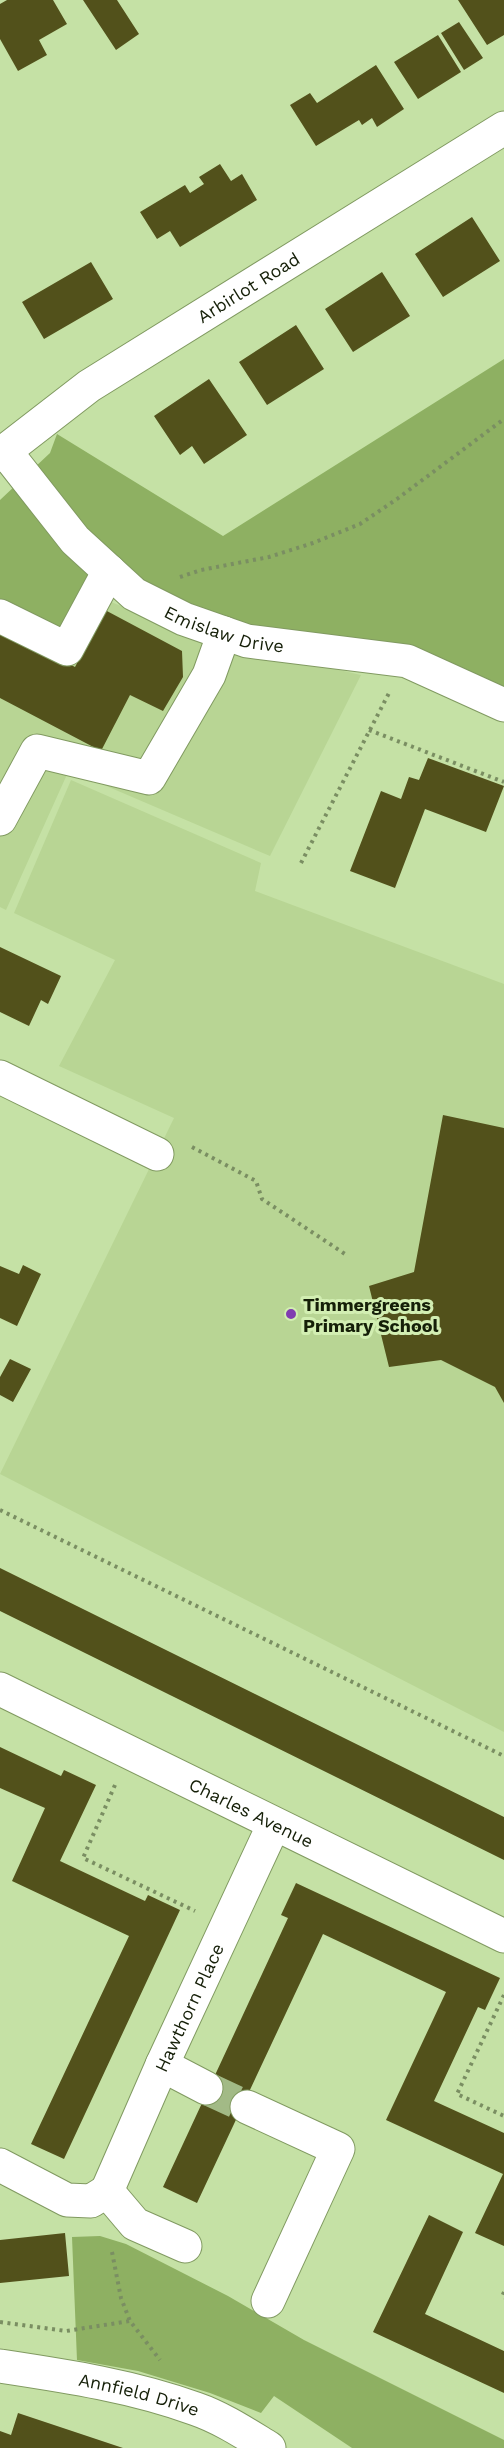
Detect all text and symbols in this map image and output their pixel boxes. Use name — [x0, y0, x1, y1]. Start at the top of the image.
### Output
street label: Arbirlot Road — [193, 247, 303, 327]
street label: Emislaw Drive — [161, 601, 285, 656]
place label: Timmergreens Primary School — [303, 1294, 439, 1336]
marker: Timmergreens Primary School — [284, 1307, 298, 1321]
street label: Charles Avenue — [186, 1773, 317, 1851]
street label: Hawthorn Place — [150, 1940, 228, 2075]
street label: Annfield Drive — [77, 2368, 202, 2420]

